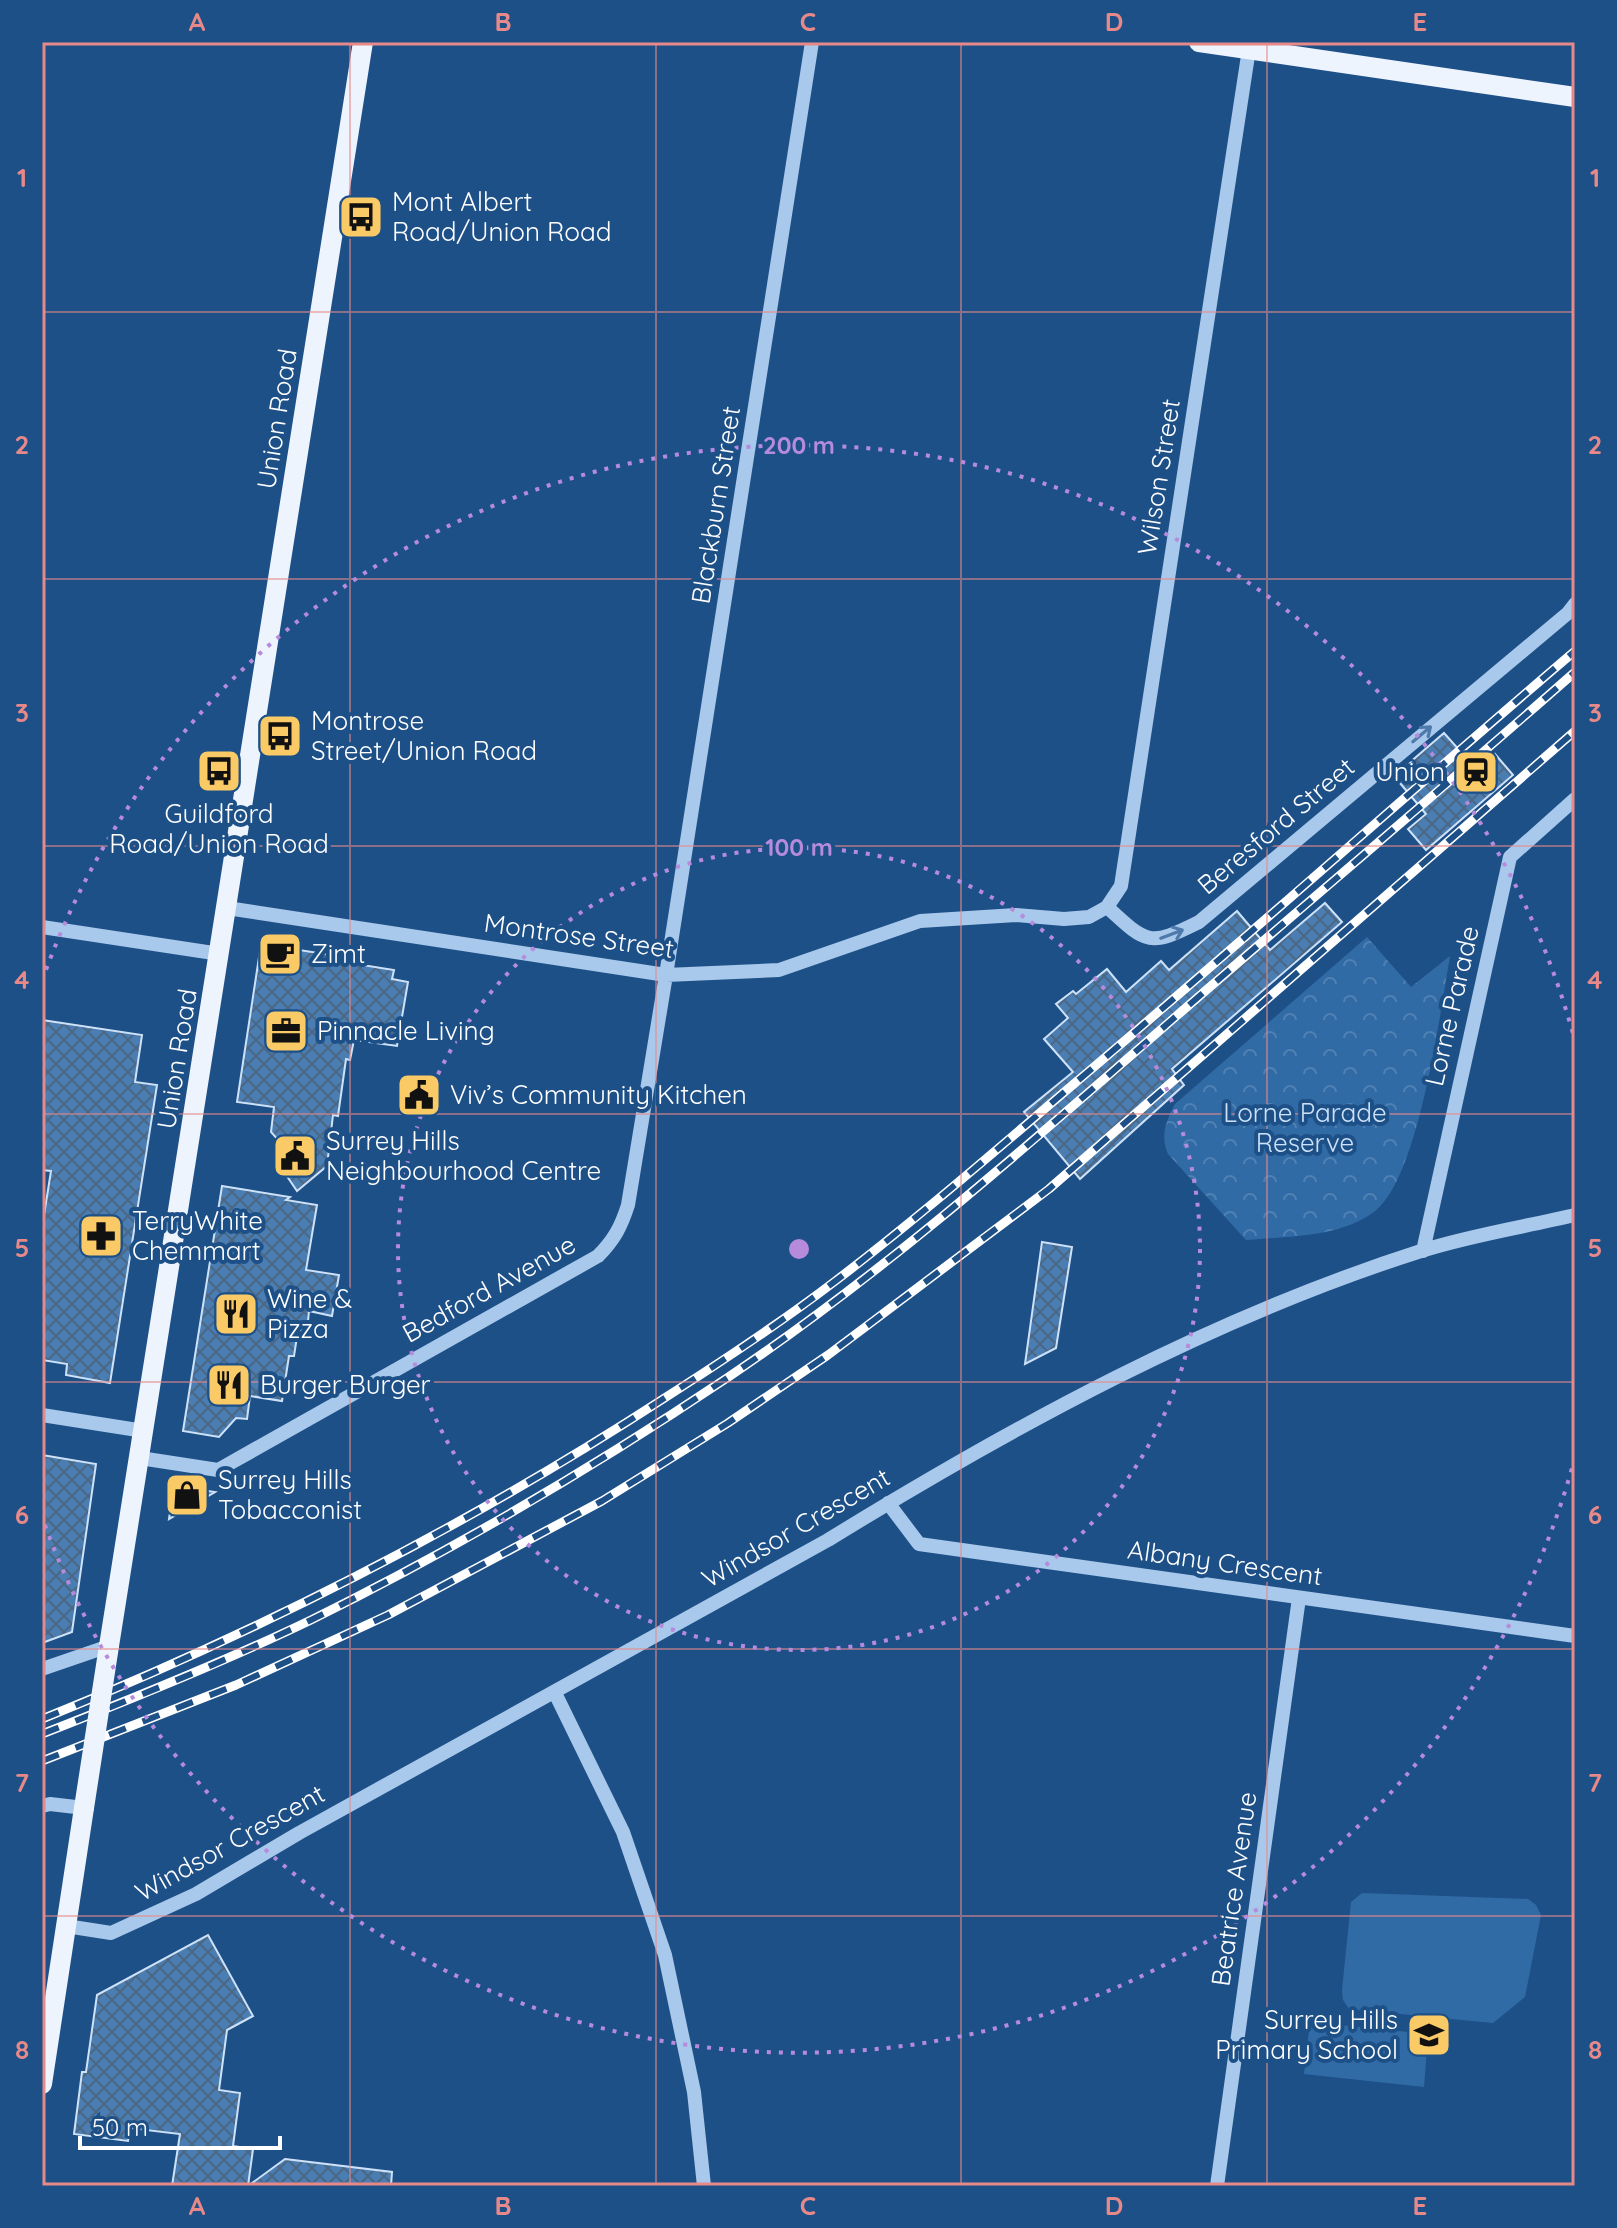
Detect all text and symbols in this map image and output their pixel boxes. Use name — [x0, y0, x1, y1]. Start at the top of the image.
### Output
text: A — [189, 5, 206, 38]
text: B — [494, 5, 512, 38]
text: C — [800, 5, 816, 38]
text: D — [1105, 5, 1123, 38]
text: E — [1413, 5, 1427, 38]
text: 1 — [17, 161, 27, 194]
text: 1 — [1590, 161, 1600, 194]
place label: Mont Albert Road/Union Road — [392, 185, 612, 248]
bus stop icon: Mont Albert Road/Union Road — [337, 193, 385, 241]
street label: Union Road — [249, 346, 304, 491]
street label: Wilson Street — [1130, 396, 1187, 557]
street label: Blackburn Street — [684, 404, 747, 606]
text: 2 — [15, 428, 29, 461]
text: 2 — [1588, 428, 1602, 461]
text: 200 m — [763, 430, 835, 460]
text: 3 — [15, 696, 29, 729]
text: 3 — [1588, 696, 1602, 729]
place label: Montrose Street/Union Road — [311, 704, 537, 767]
bus stop icon: Montrose Street/Union Road — [256, 712, 304, 760]
one-way arrow — [1412, 725, 1432, 743]
bus stop icon: Guildford Road/Union Road — [195, 747, 243, 795]
station icon: Union — [1452, 748, 1500, 796]
street label: Beresford Street — [1190, 750, 1361, 901]
place label: Union — [1375, 755, 1445, 788]
place label: Guildford Road/Union Road — [109, 797, 329, 860]
text: 100 m — [765, 832, 833, 862]
street label: Montrose Street — [482, 906, 676, 965]
street label: Lorne Parade — [1417, 923, 1486, 1089]
one-way arrow — [1159, 926, 1184, 940]
cafe icon: Zimt — [256, 930, 304, 978]
place label: Zimt — [311, 937, 366, 970]
text: 4 — [14, 963, 30, 996]
text: 4 — [1587, 963, 1603, 996]
street label: Union Road — [149, 986, 204, 1131]
office icon: Pinnacle Living — [262, 1007, 310, 1055]
place label: Pinnacle Living — [317, 1014, 495, 1047]
public building icon: Viv’s Community Kitchen — [395, 1071, 443, 1119]
place label: Viv’s Community Kitchen — [450, 1078, 747, 1111]
park label: Lorne Parade Reserve — [1223, 1096, 1387, 1159]
place label: Surrey Hills Neighbourhood Centre — [326, 1124, 601, 1187]
public building icon: Surrey Hills Neighbourhood Centre — [271, 1132, 319, 1180]
place label: TerryWhite Chemmart — [132, 1204, 263, 1267]
pharmacy icon: TerryWhite Chemmart — [77, 1212, 125, 1260]
street label: Bedford Avenue — [397, 1227, 581, 1350]
text: 5 — [15, 1231, 29, 1264]
text: 5 — [1588, 1231, 1602, 1264]
centre of rings — [785, 1235, 813, 1263]
place label: Wine & Pizza — [267, 1282, 352, 1345]
restaurant icon: Wine & Pizza — [212, 1290, 260, 1338]
restaurant icon: Burger Burger — [205, 1361, 253, 1409]
place label: Burger Burger — [260, 1368, 431, 1401]
street label: Windsor Crescent — [696, 1460, 896, 1595]
place label: Surrey Hills Tobacconist — [218, 1463, 362, 1526]
shop icon: Surrey Hills Tobacconist — [163, 1471, 211, 1519]
text: 6 — [15, 1498, 29, 1531]
text: 6 — [1588, 1498, 1602, 1531]
street label: Albany Crescent — [1126, 1532, 1325, 1593]
text: 7 — [15, 1766, 29, 1799]
text: 7 — [1588, 1766, 1602, 1799]
street label: Windsor Crescent — [129, 1777, 330, 1908]
street label: Beatrice Avenue — [1204, 1790, 1263, 1988]
place label: Surrey Hills Primary School — [1215, 2003, 1398, 2066]
school or university icon: Surrey Hills Primary School — [1405, 2011, 1453, 2059]
text: 8 — [15, 2033, 29, 2066]
text: 8 — [1588, 2033, 1602, 2066]
scale bar — [80, 2100, 280, 2150]
text: 50 m — [92, 2112, 148, 2142]
text: A — [189, 2189, 206, 2222]
text: B — [494, 2189, 512, 2222]
text: C — [800, 2189, 816, 2222]
text: D — [1105, 2189, 1123, 2222]
text: E — [1413, 2189, 1427, 2222]

